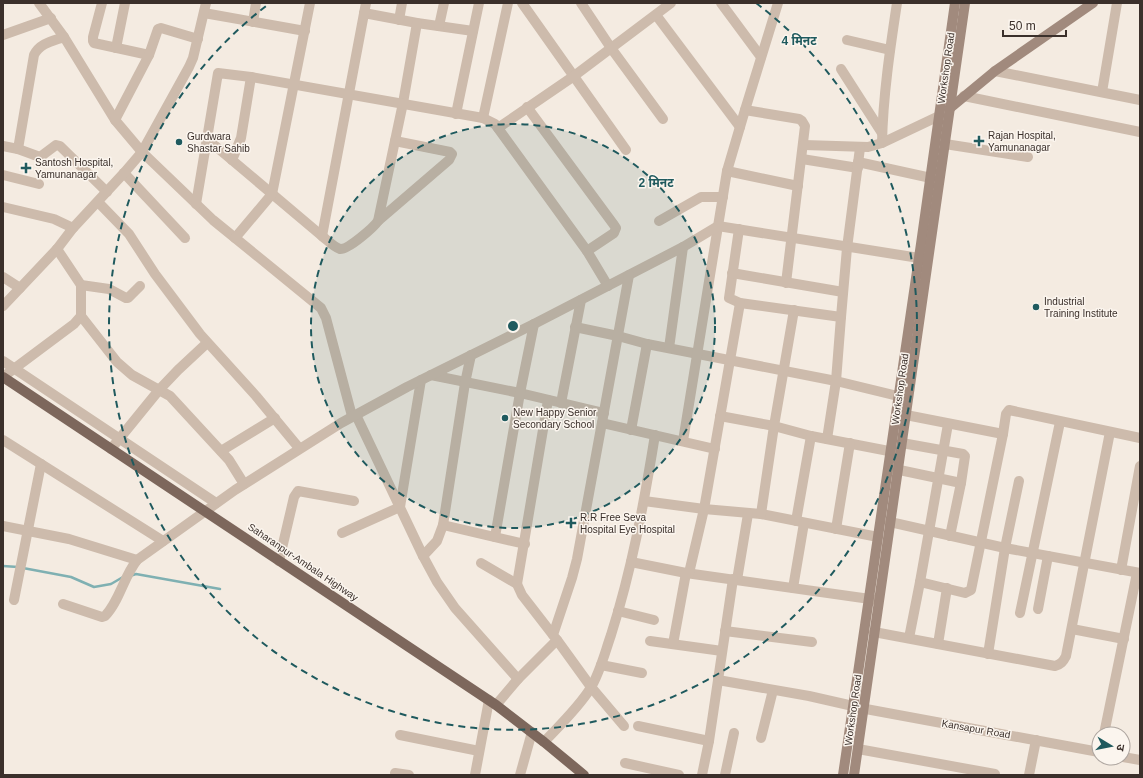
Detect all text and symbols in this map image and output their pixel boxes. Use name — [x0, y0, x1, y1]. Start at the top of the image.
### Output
scale bar — [1003, 12, 1066, 38]
text: 50 m — [1009, 19, 1036, 33]
street label: Workshop Road — [936, 32, 956, 104]
text: 4 मिनट — [781, 33, 817, 48]
place label: Rajan Hospital, Yamunanagar — [988, 130, 1056, 153]
place label: Gurdwara Shastar Sahib — [187, 131, 250, 154]
marker: Rajan Hospital, Yamunanagar — [973, 135, 985, 147]
marker: Gurdwara Shastar Sahib — [174, 137, 184, 147]
place label: Santosh Hospital, Yamunanagar — [35, 157, 113, 180]
marker: Santosh Hospital, Yamunanagar — [20, 162, 32, 174]
text: 2 मिनट — [638, 175, 674, 190]
place label: Industrial Training Institute — [1044, 296, 1118, 319]
marker: Industrial Training Institute — [1031, 302, 1041, 312]
centre of rings — [506, 319, 520, 333]
street label: Workshop Road — [890, 353, 910, 425]
place label: New Happy Senior Secondary School — [513, 407, 597, 430]
marker: New Happy Senior Secondary School — [500, 413, 510, 423]
place label: R.R Free Seva Hospital Eye Hospital — [580, 512, 675, 535]
marker: R.R Free Seva Hospital Eye Hospital — [565, 517, 577, 529]
street label: Saharanpur-Ambala Highway — [246, 521, 360, 603]
street label: Workshop Road — [843, 674, 863, 746]
street label: Kansapur Road — [941, 718, 1011, 740]
north arrow — [1091, 726, 1131, 766]
text: उ — [1114, 744, 1127, 753]

